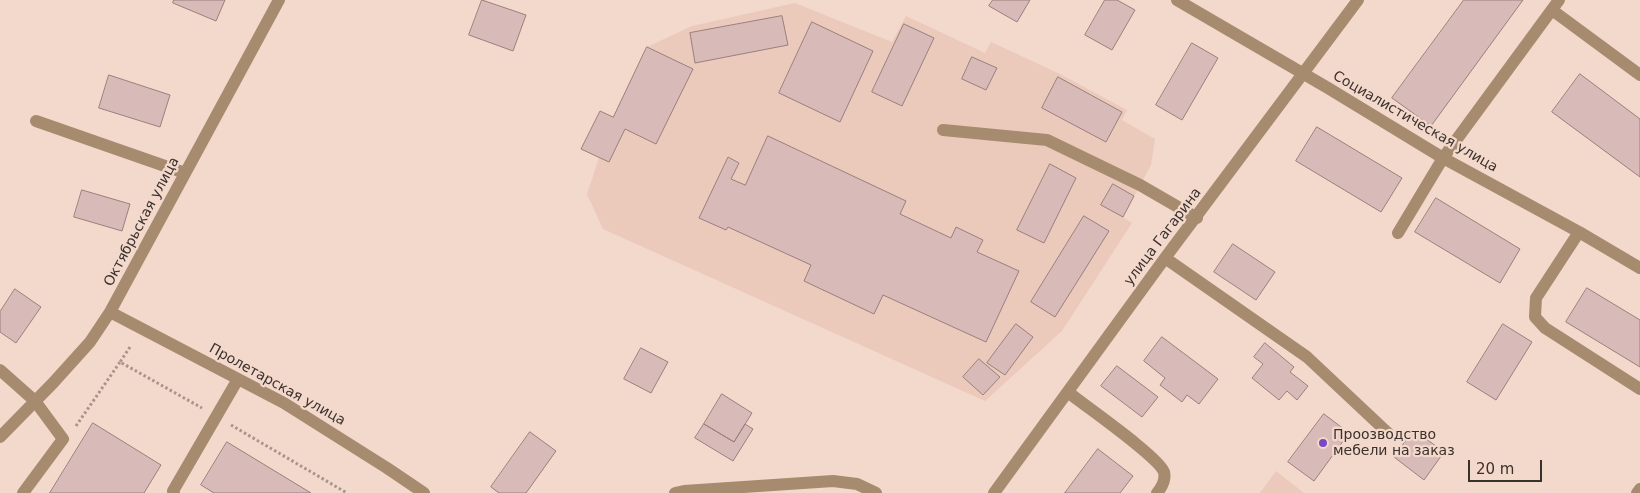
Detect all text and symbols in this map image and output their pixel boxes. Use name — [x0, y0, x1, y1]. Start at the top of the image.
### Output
street label: Социалистическая улица — [1330, 68, 1500, 176]
street label: Октябрьская улица — [101, 155, 183, 289]
street label: улица Гагарина — [1121, 185, 1205, 289]
street label: Пролетарская улица — [206, 341, 348, 429]
place label: Проозводство мебели на заказ — [1333, 427, 1455, 460]
marker: Проозводство мебели на заказ — [1317, 437, 1329, 449]
scale bar — [1470, 450, 1544, 482]
text: 20 m — [1476, 460, 1514, 478]

